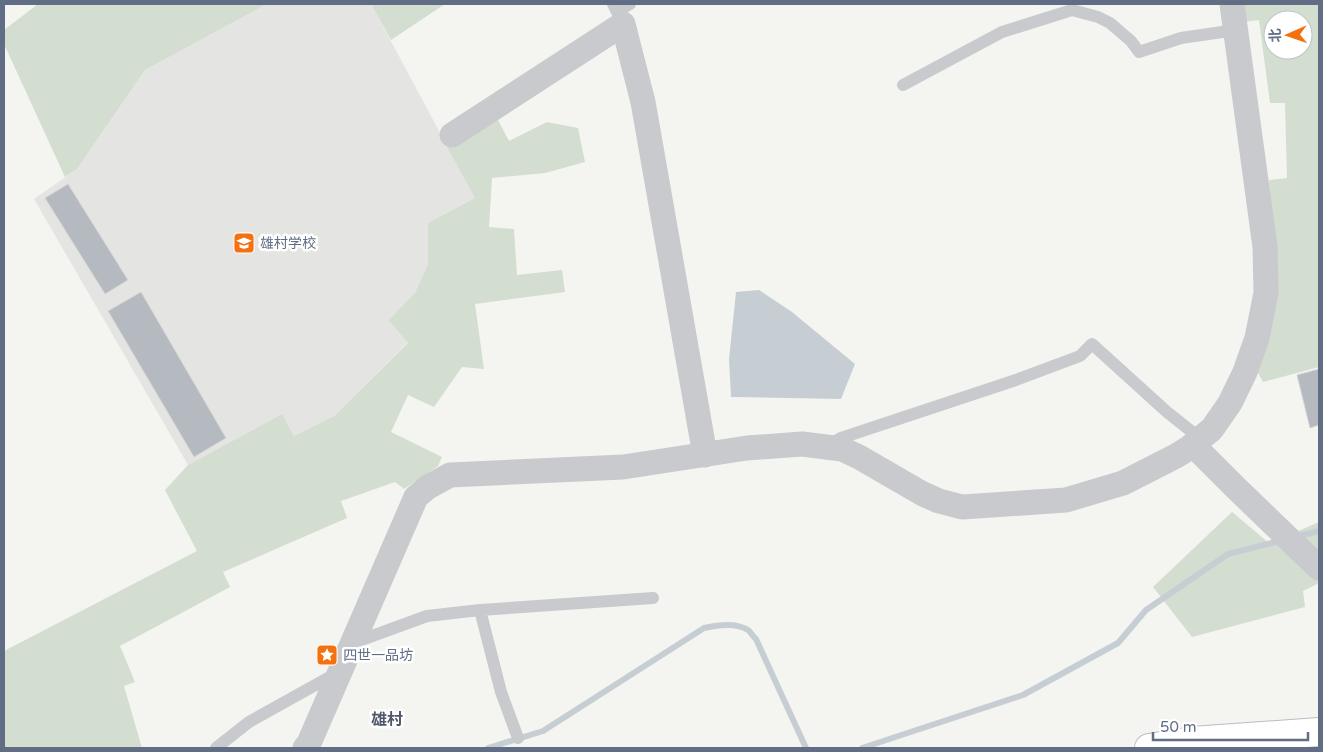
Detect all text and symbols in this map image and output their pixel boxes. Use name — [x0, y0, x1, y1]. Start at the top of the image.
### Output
north arrow — [1263, 10, 1313, 60]
text: 北 — [1267, 28, 1284, 43]
school or university icon: 雄村学校 — [232, 231, 256, 255]
place label: 雄村学校 — [260, 235, 316, 252]
place icon: 四世一品坊 — [315, 643, 339, 667]
place label: 四世一品坊 — [343, 647, 413, 664]
district label: 雄村 — [371, 710, 403, 730]
scale bar — [1153, 710, 1308, 742]
text: 50 m — [1160, 718, 1197, 736]

